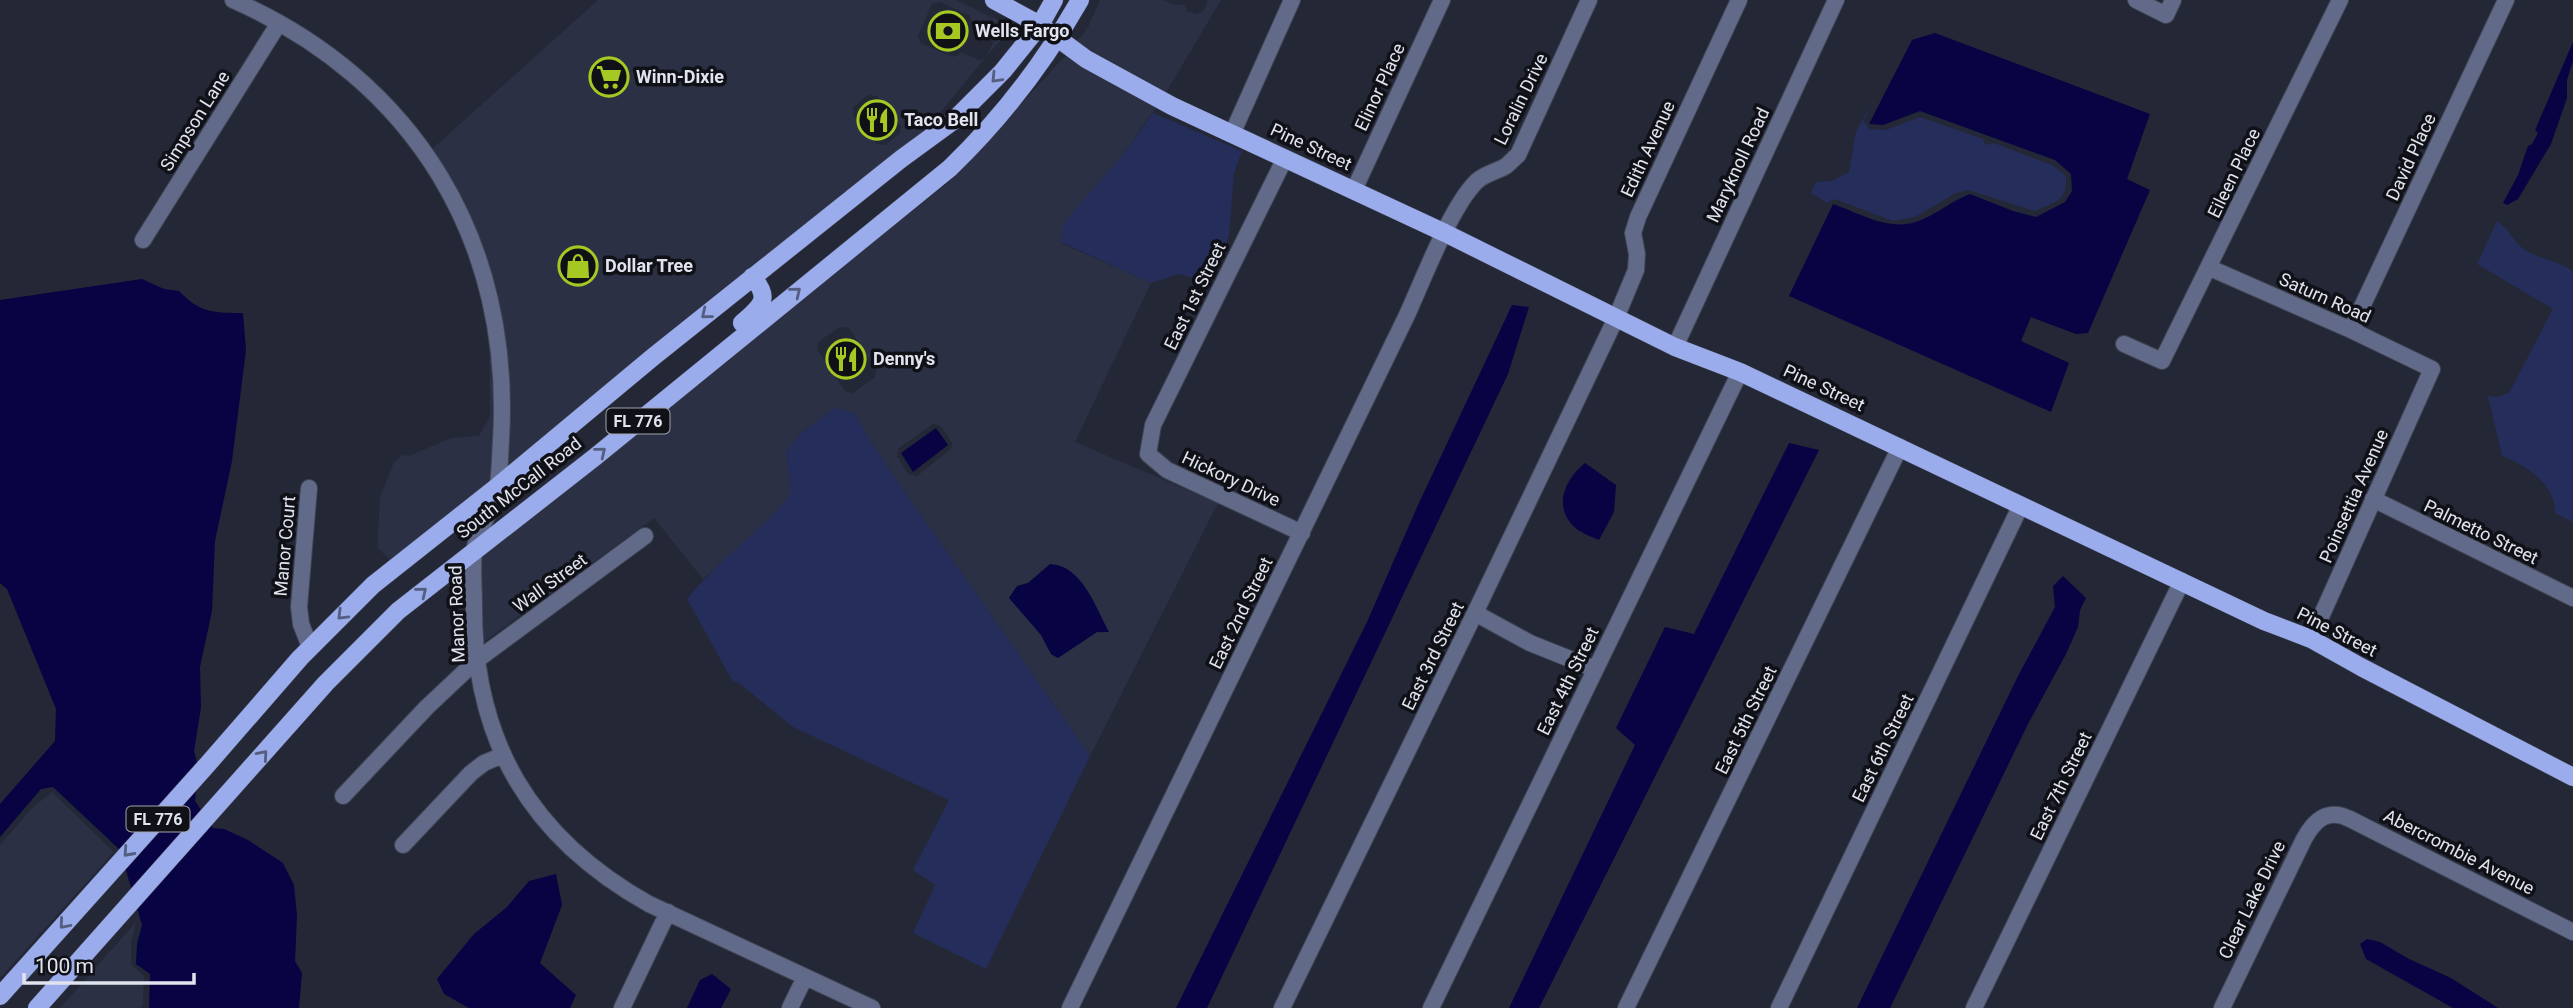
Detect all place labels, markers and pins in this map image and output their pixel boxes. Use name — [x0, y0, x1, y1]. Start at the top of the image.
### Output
bank icon: Wells Fargo — [927, 10, 969, 52]
place label: Wells Fargo — [975, 20, 1070, 41]
supermarket icon: Winn-Dixie — [588, 56, 630, 98]
place label: Winn-Dixie — [636, 66, 724, 87]
restaurant icon: Taco Bell — [856, 99, 898, 141]
place label: Taco Bell — [904, 109, 978, 130]
shop icon: Dollar Tree — [557, 245, 599, 287]
place label: Dollar Tree — [605, 255, 693, 276]
restaurant icon: Denny's — [825, 338, 867, 380]
place label: Denny's — [873, 348, 935, 369]

